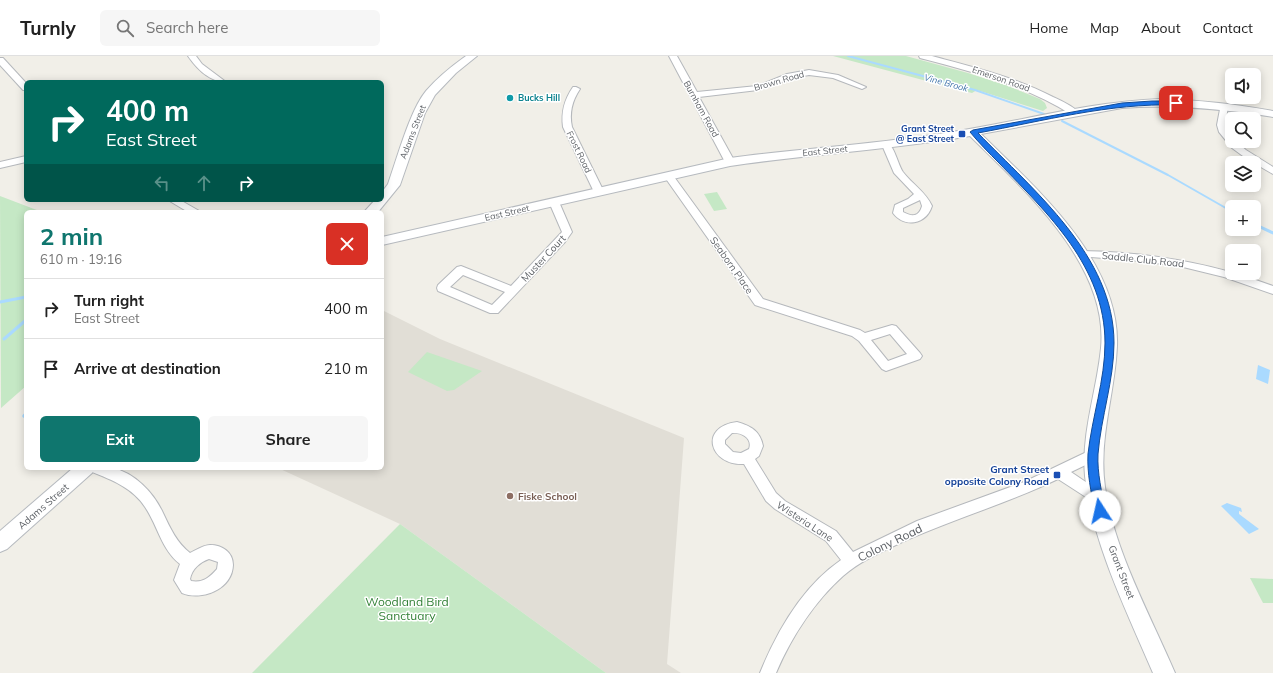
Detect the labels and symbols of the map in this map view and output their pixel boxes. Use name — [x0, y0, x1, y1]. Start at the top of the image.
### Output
street label: Emerson Road — [971, 63, 1032, 94]
street label: Brown Road — [752, 68, 805, 93]
water label: Vine Brook — [923, 71, 970, 94]
street label: Burnham Road — [681, 79, 721, 139]
pin — [1159, 86, 1193, 120]
place label: Bucks Hill — [518, 92, 560, 103]
marker: Bucks Hill — [505, 93, 515, 103]
street label: Adams Street — [397, 103, 428, 160]
place label: Grant Street @ East Street — [896, 123, 955, 144]
street label: Frost Road — [565, 129, 594, 175]
marker: Grant Street @ East Street — [957, 129, 967, 139]
street label: East Street — [802, 143, 848, 158]
street label: East Street — [484, 202, 530, 223]
street label: Muster Court — [518, 232, 569, 285]
street label: Seaborn Place — [707, 234, 756, 296]
street label: Saddle Club Road — [1101, 249, 1185, 270]
place label: Grant Street opposite Colony Road — [945, 463, 1049, 488]
marker: Grant Street opposite Colony Road — [1052, 470, 1062, 480]
street label: Adams Street — [15, 480, 72, 532]
place label: Fiske School — [518, 490, 577, 503]
position arrow — [1079, 490, 1121, 532]
marker: Fiske School — [505, 491, 515, 501]
street label: Wisteria Lane — [774, 498, 835, 544]
street label: Colony Road — [855, 520, 925, 565]
street label: Grant Street — [1105, 543, 1138, 601]
park label: Woodland Bird Sanctuary — [365, 594, 449, 623]

